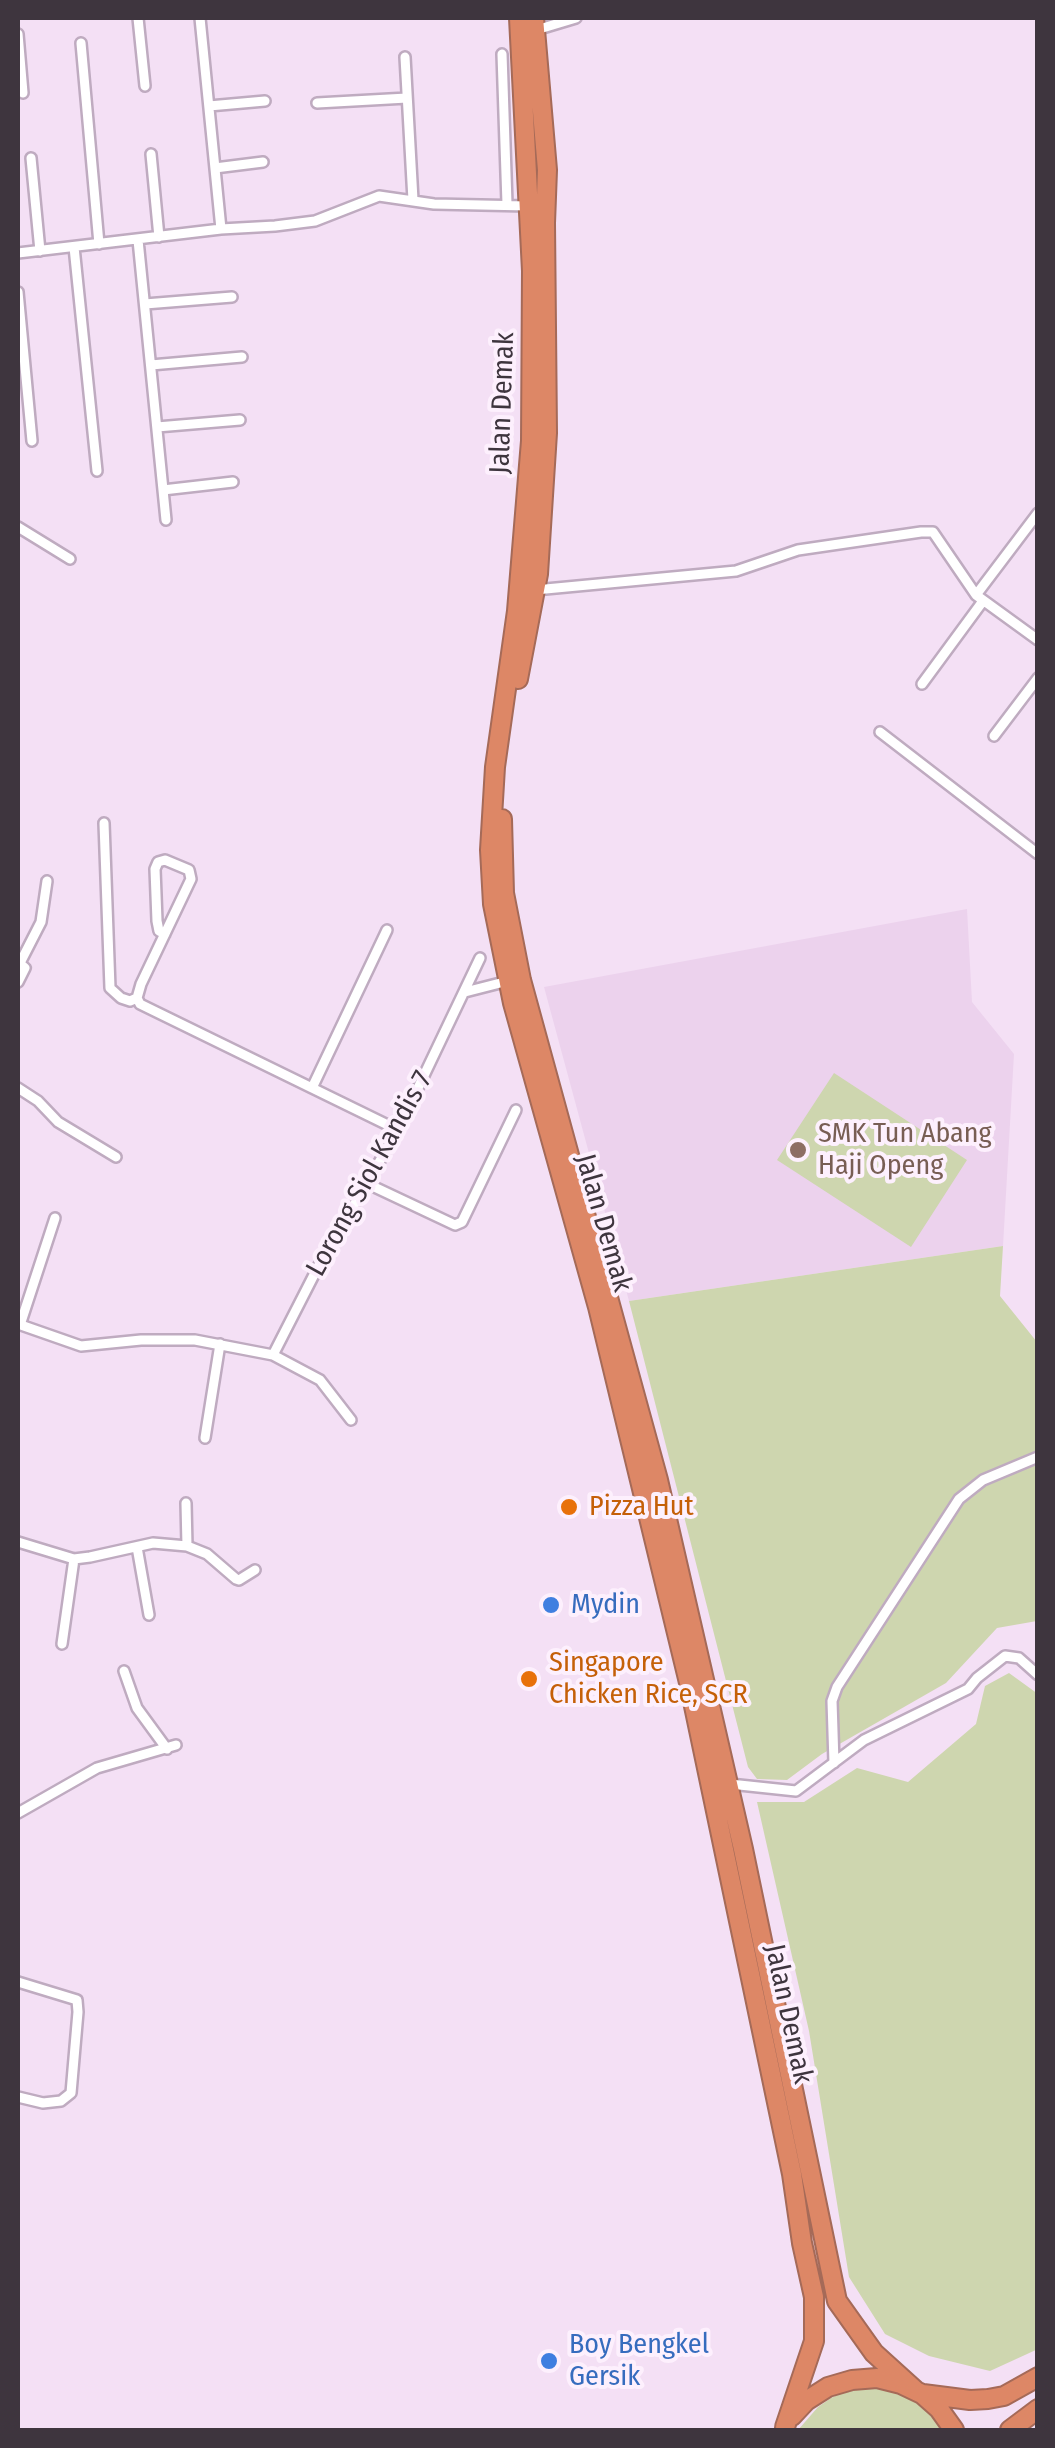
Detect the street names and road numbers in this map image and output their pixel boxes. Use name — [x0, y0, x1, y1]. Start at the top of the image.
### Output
street label: Jalan Demak — [484, 332, 522, 474]
street label: Lorong Siol Kandis 7 — [300, 1066, 440, 1282]
street label: Jalan Demak — [567, 1150, 639, 1296]
street label: Jalan Demak — [757, 1941, 819, 2087]

